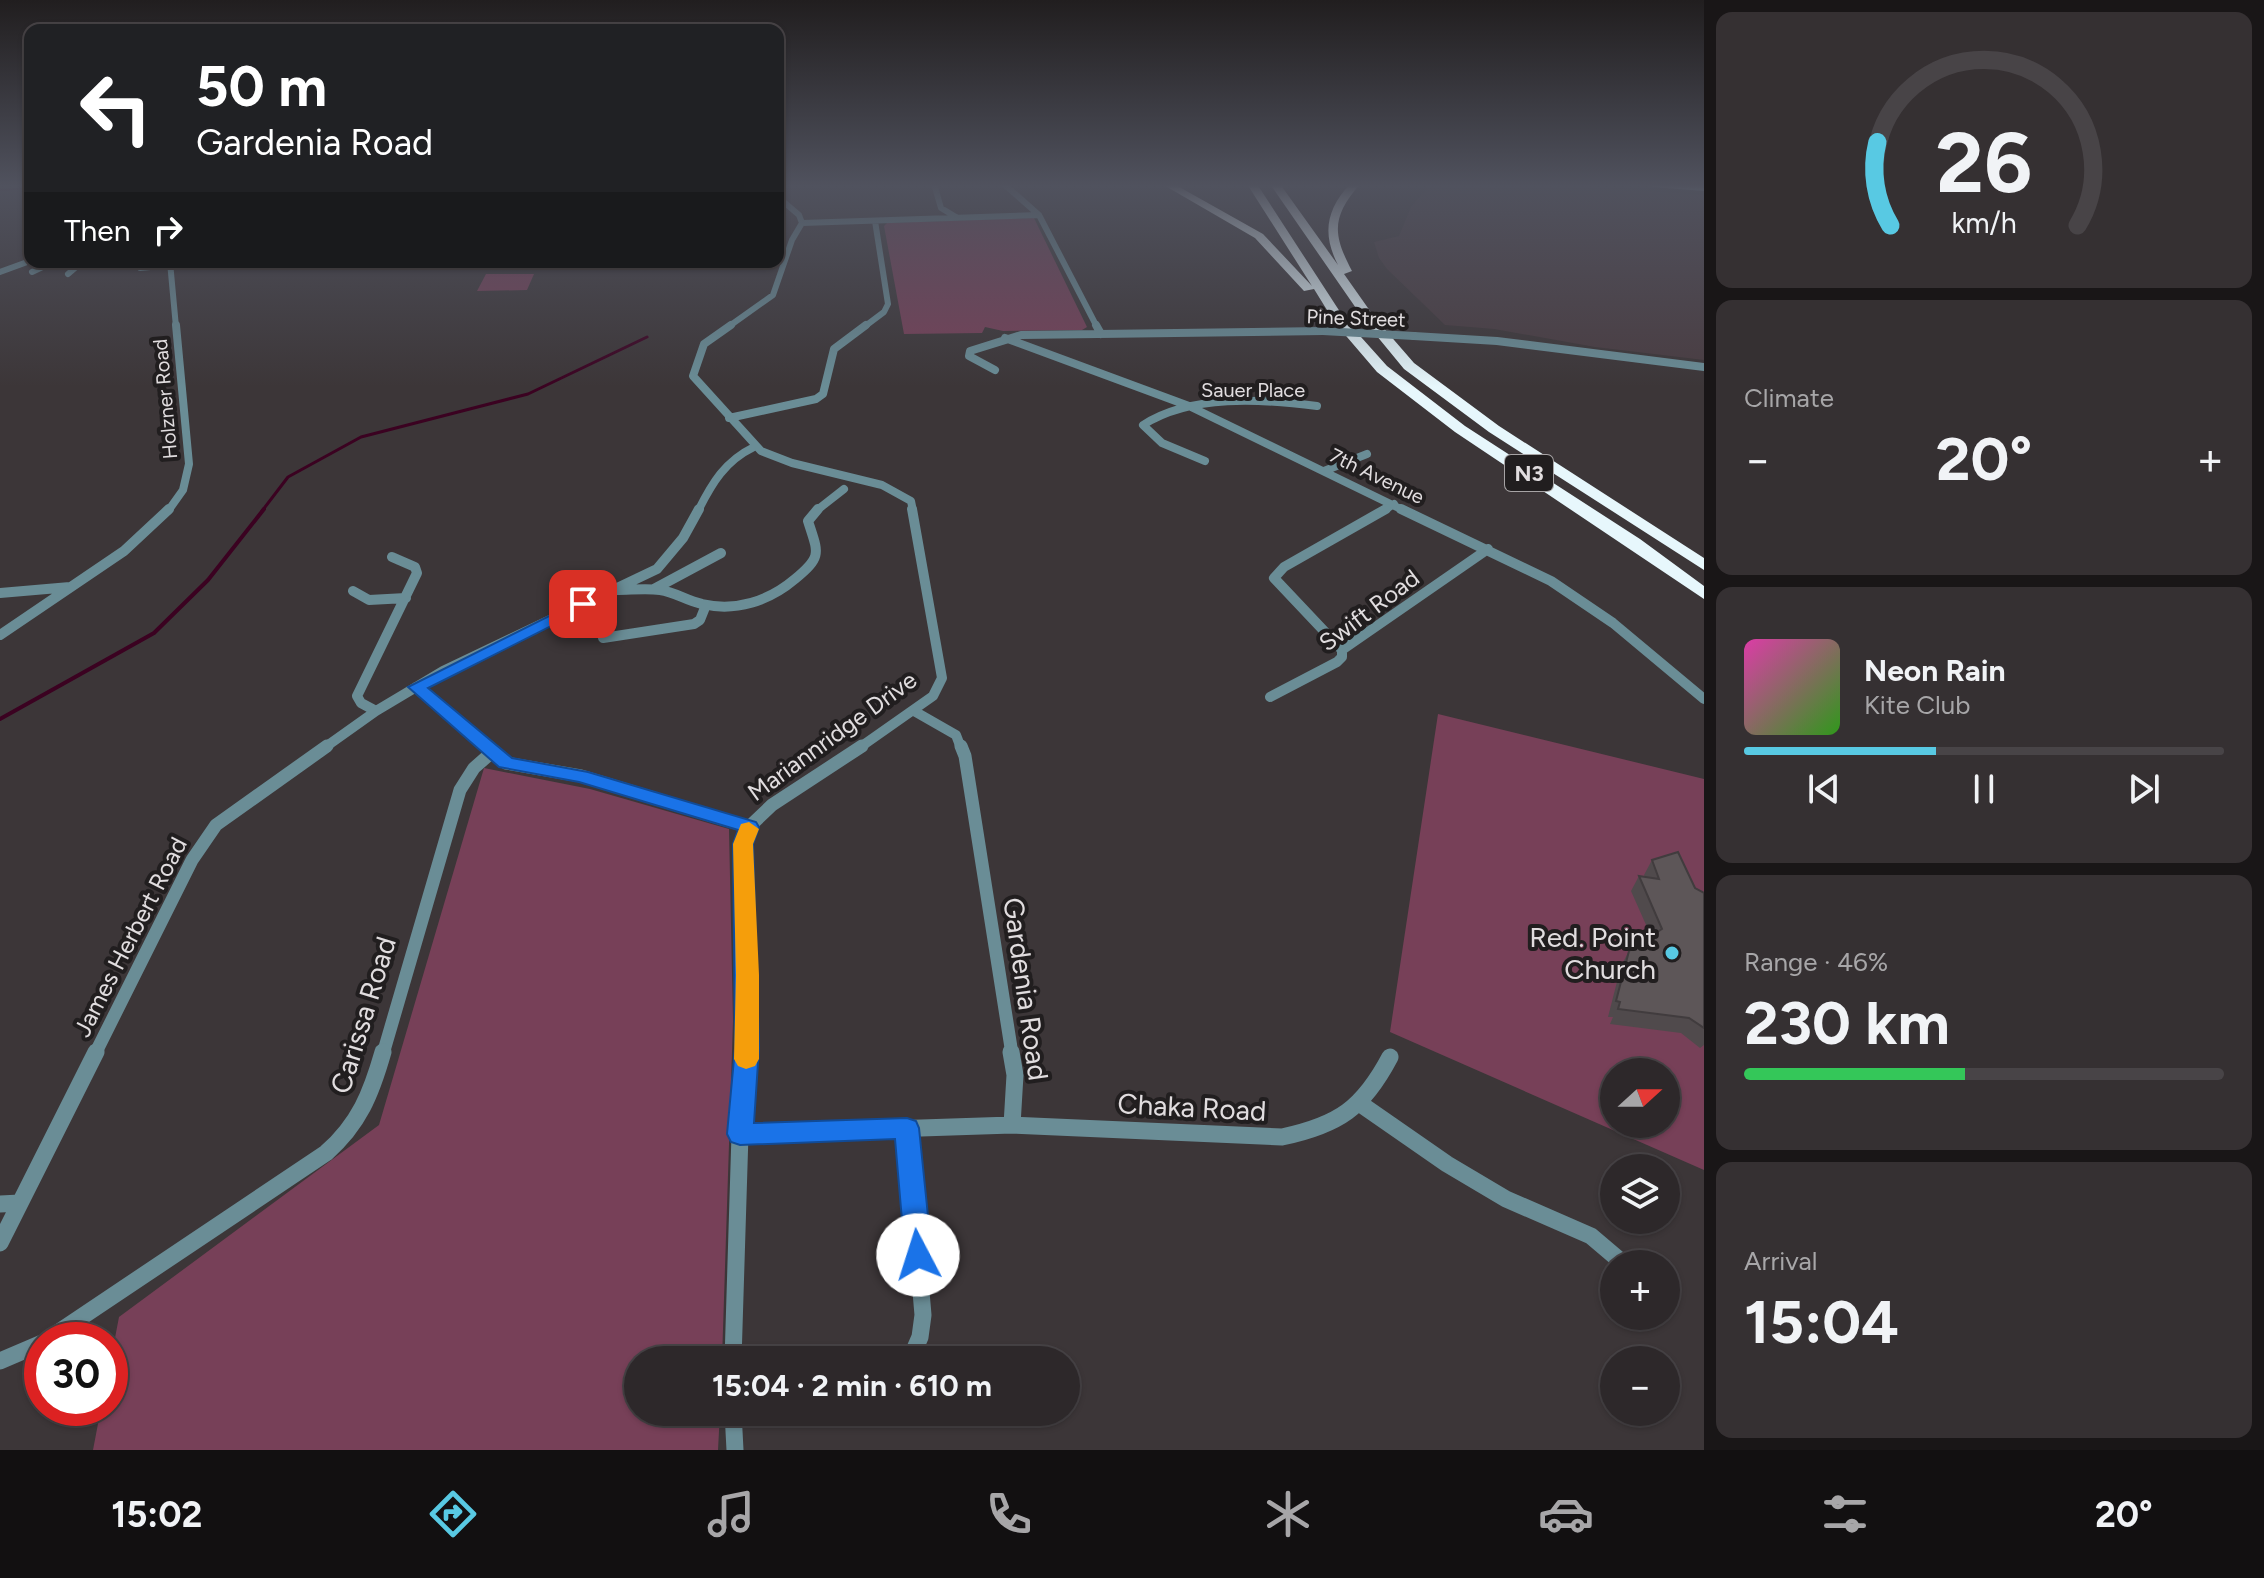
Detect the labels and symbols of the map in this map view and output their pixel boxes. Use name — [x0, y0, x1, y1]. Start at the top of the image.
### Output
street label: Pine Street — [1306, 304, 1406, 332]
street label: Holzner Road — [148, 338, 182, 460]
street label: Sauer Place — [1201, 378, 1305, 402]
street label: 7th Avenue — [1326, 443, 1428, 509]
road number: N3 — [1505, 455, 1553, 491]
street label: Swift Road — [1313, 563, 1425, 657]
pin — [549, 570, 617, 638]
street label: Mariannridge Drive — [742, 665, 922, 807]
street label: James Herbert Road — [67, 832, 193, 1042]
street label: Gardenia Road — [996, 895, 1056, 1083]
place label: Red. Point Church — [1529, 920, 1656, 986]
street label: Carissa Road — [323, 932, 403, 1098]
marker: Red. Point Church — [1663, 944, 1681, 962]
north arrow — [1600, 1058, 1680, 1138]
street label: Chaka Road — [1117, 1086, 1267, 1128]
position arrow — [876, 1213, 960, 1297]
speed limit sign: 30 — [24, 1322, 128, 1426]

